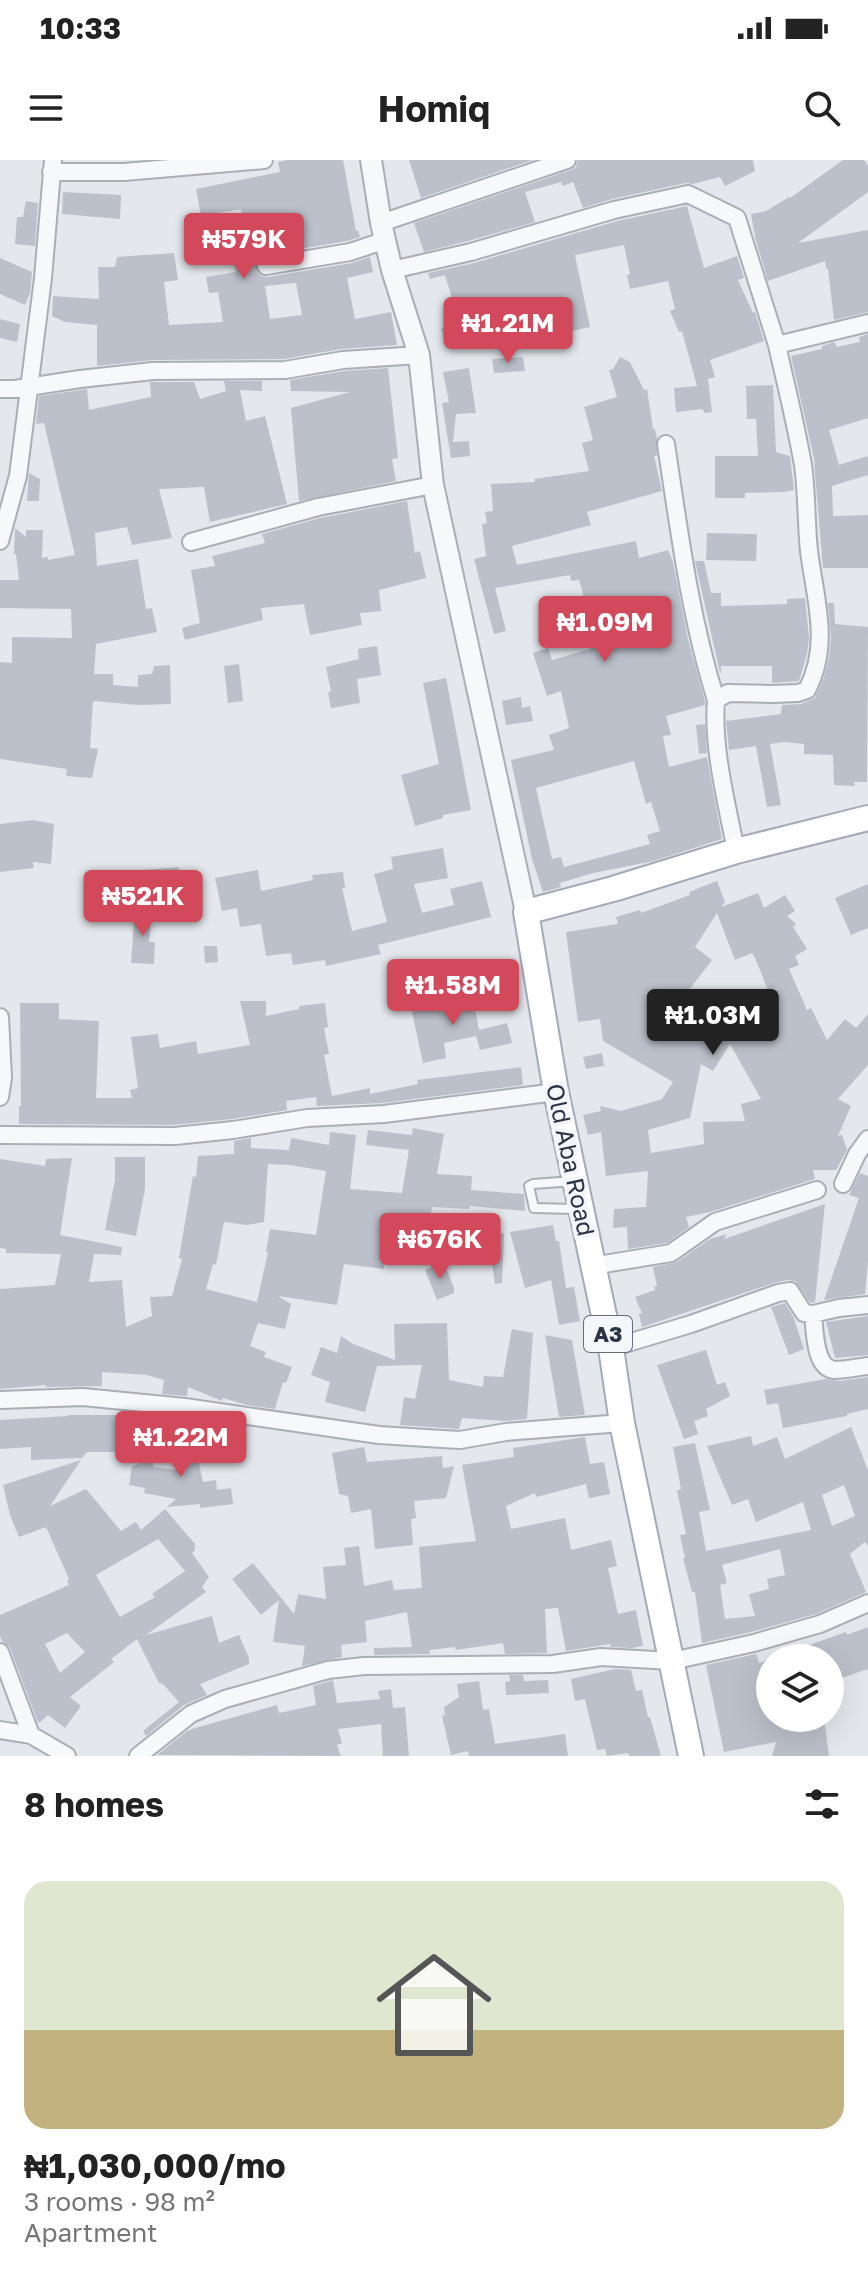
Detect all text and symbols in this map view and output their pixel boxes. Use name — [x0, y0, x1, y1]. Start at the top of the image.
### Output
text: 10:33 — [40, 10, 121, 46]
icon: menu — [24, 86, 68, 130]
icon: search — [800, 86, 844, 130]
text: Homiq — [378, 87, 490, 130]
pin: ₦579K — [188, 213, 300, 281]
text: ₦579K — [202, 223, 286, 254]
pin: ₦1.21M — [443, 297, 573, 365]
text: ₦1.21M — [462, 307, 554, 338]
pin: ₦1.09M — [540, 596, 670, 664]
text: ₦1.09M — [556, 606, 654, 637]
pin: ₦521K — [87, 870, 199, 938]
text: ₦521K — [102, 880, 184, 911]
pin: ₦1.58M — [388, 959, 518, 1027]
text: ₦1.58M — [405, 969, 501, 1000]
pin: ₦1.03M — [648, 989, 778, 1057]
text: ₦1.03M — [665, 999, 761, 1030]
street label: Old Aba Road — [541, 1081, 602, 1239]
pin: ₦676K — [384, 1213, 496, 1281]
text: ₦676K — [398, 1223, 482, 1254]
road number: A3 — [584, 1316, 632, 1352]
pin: ₦1.22M — [116, 1411, 246, 1479]
text: ₦1.22M — [133, 1421, 229, 1452]
map controls — [756, 1644, 844, 1732]
button: layers — [756, 1644, 844, 1732]
icon: filters — [800, 1782, 844, 1826]
text: 8 homes — [24, 1784, 164, 1824]
icon: home — [362, 1933, 506, 2077]
text: ₦1,030,000/mo — [24, 2145, 286, 2185]
text: 3 rooms · 98 m² — [24, 2186, 215, 2217]
text: Apartment — [24, 2217, 157, 2248]

